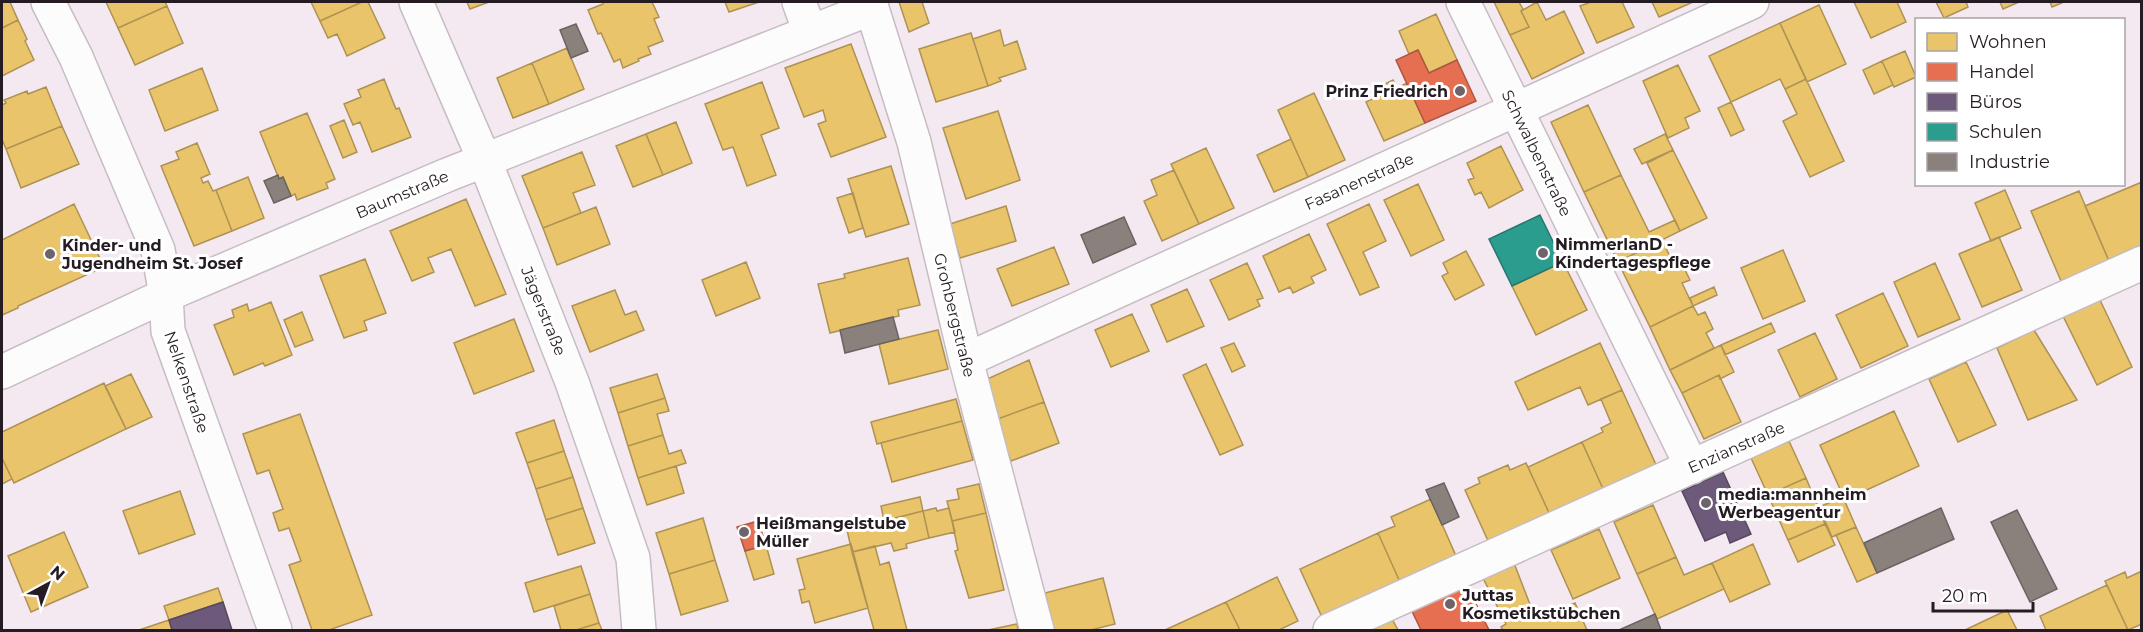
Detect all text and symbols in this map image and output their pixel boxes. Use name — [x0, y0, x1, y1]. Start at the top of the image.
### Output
legend — [1915, 18, 2125, 186]
text: Wohnen — [1969, 31, 2047, 53]
text: Handel — [1969, 61, 2034, 83]
place label: Prinz Friedrich — [1326, 82, 1448, 101]
marker: Prinz Friedrich — [1453, 84, 1467, 98]
street label: Schwalbenstraße — [1498, 87, 1575, 219]
text: Büros — [1969, 91, 2022, 113]
text: Schulen — [1969, 121, 2042, 143]
street label: Fasanenstraße — [1302, 149, 1417, 214]
text: Industrie — [1969, 151, 2050, 173]
street label: Baumstraße — [353, 166, 452, 223]
place label: NimmerlanD - Kindertagespflege — [1555, 235, 1711, 272]
place label: Kinder- und Jugendheim St. Josef — [61, 236, 243, 273]
marker: NimmerlanD - Kindertagespflege — [1536, 246, 1550, 260]
marker: Kinder- und Jugendheim St. Josef — [43, 247, 57, 261]
street label: Grohbergstraße — [930, 251, 979, 379]
street label: Jägerstraße — [517, 263, 570, 358]
street label: Nelkenstraße — [160, 329, 213, 436]
street label: Enzianstraße — [1685, 418, 1788, 477]
place label: media:mannheim Werbeagentur — [1718, 485, 1866, 522]
marker: media:mannheim Werbeagentur — [1699, 496, 1713, 510]
place label: Heißmangelstube Müller — [756, 514, 906, 551]
marker: Heißmangelstube Müller — [737, 525, 751, 539]
north arrow — [18, 554, 78, 614]
text: N — [46, 562, 69, 584]
scale bar — [1933, 575, 2034, 613]
text: 20 m — [1942, 585, 1988, 607]
place label: Juttas Kosmetikstübchen — [1461, 586, 1621, 623]
marker: Juttas Kosmetikstübchen — [1443, 597, 1457, 611]

